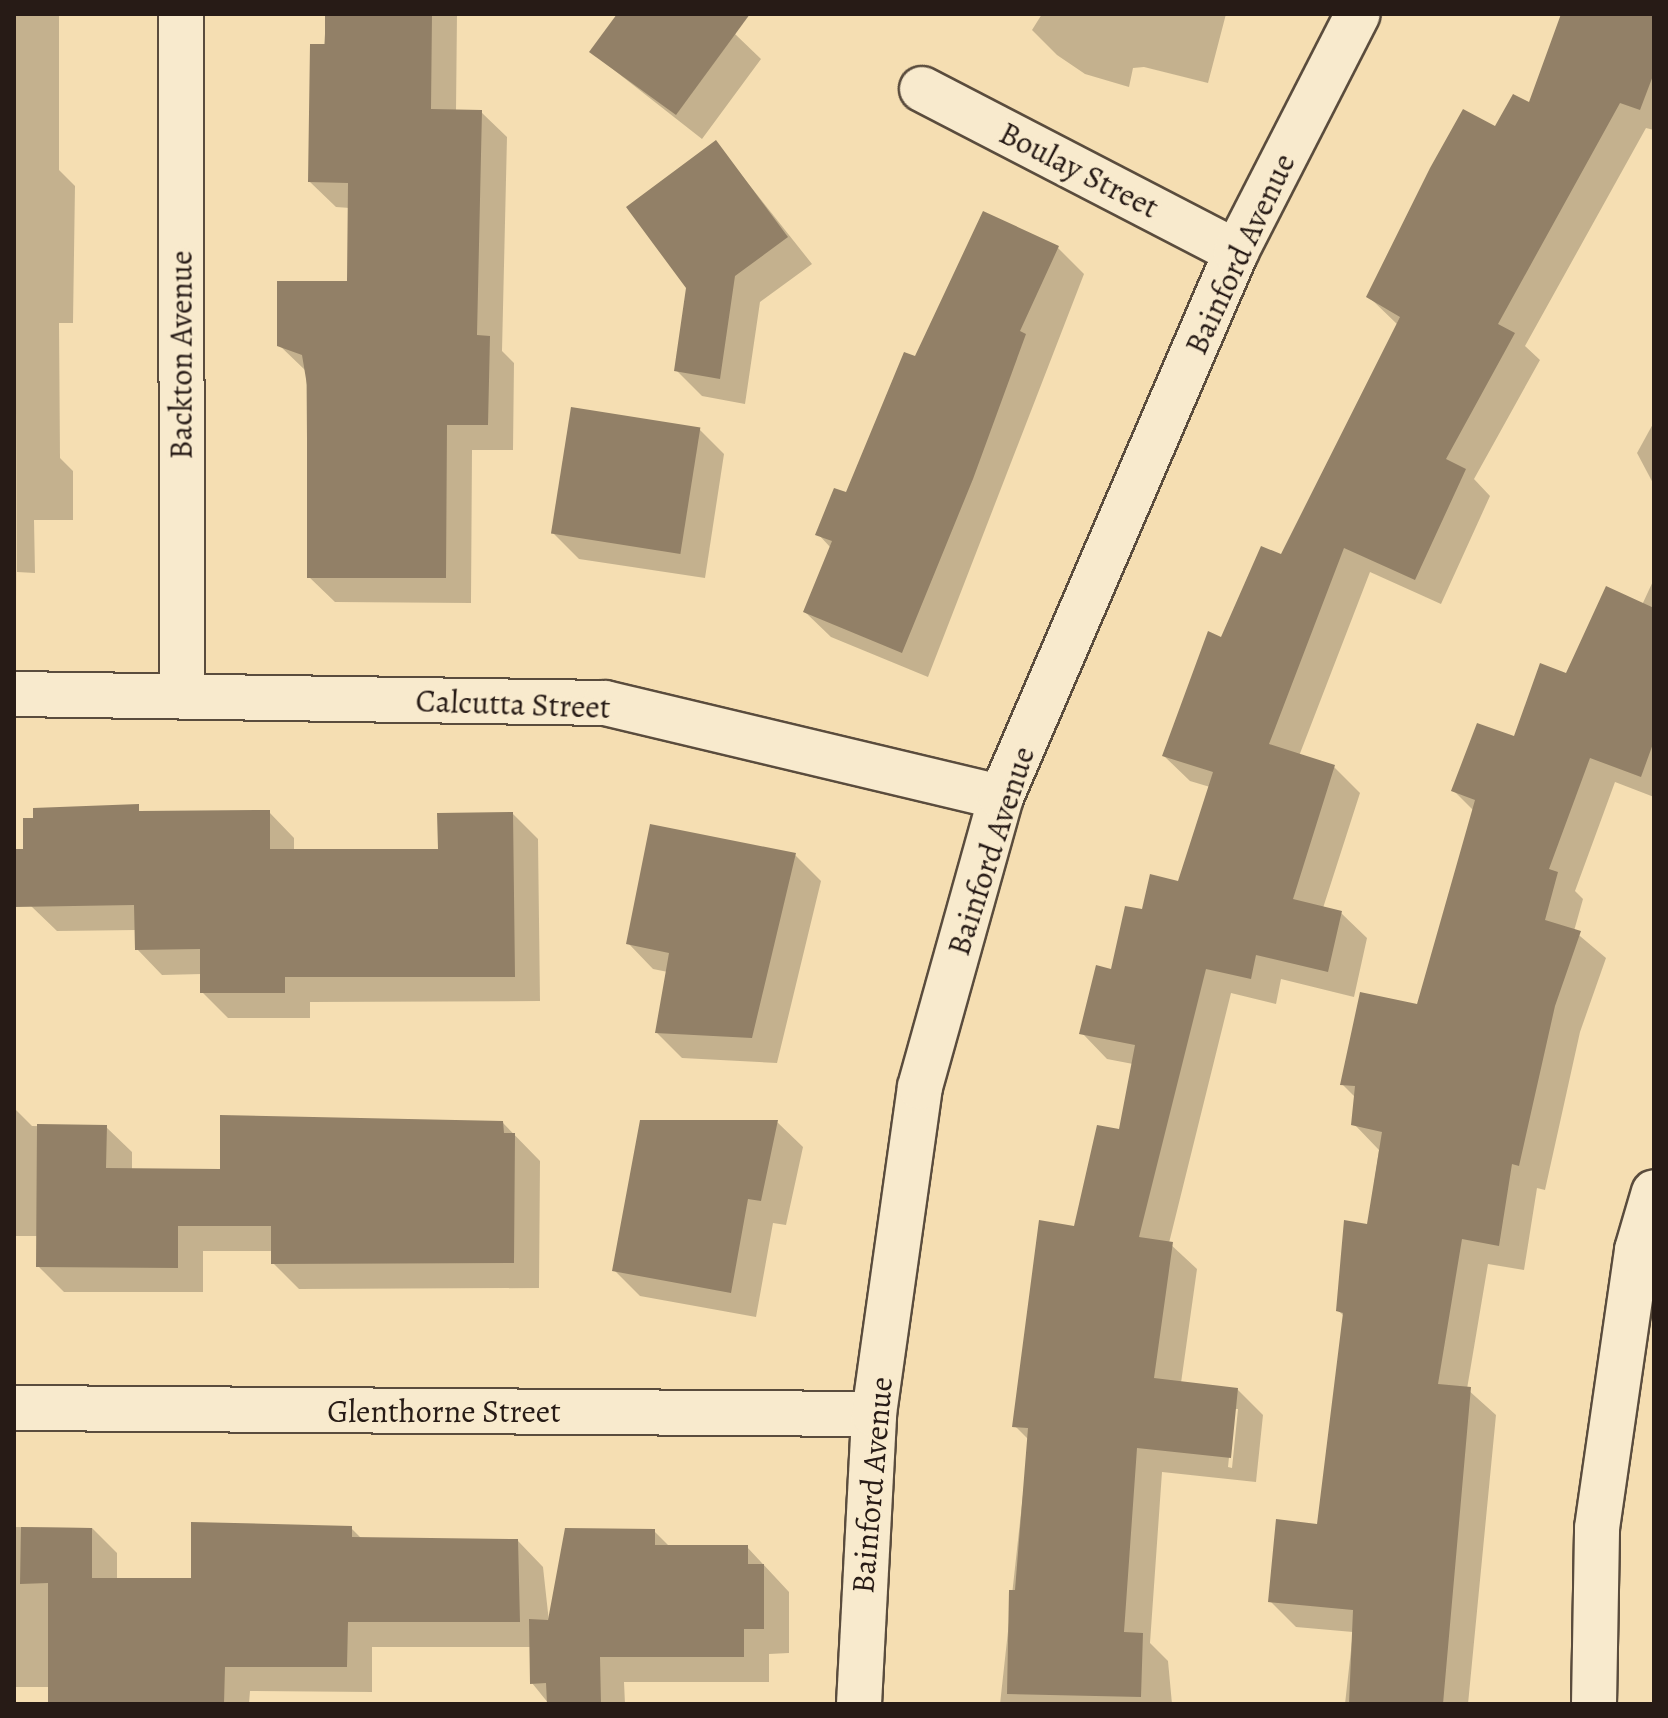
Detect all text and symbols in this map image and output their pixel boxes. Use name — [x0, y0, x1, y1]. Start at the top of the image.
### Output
street label: Boulay Street — [993, 114, 1165, 226]
street label: Bainford Avenue — [1177, 147, 1303, 361]
street label: Backton Avenue — [162, 250, 200, 460]
street label: Calcutta Street — [415, 681, 611, 727]
street label: Bainford Avenue — [939, 742, 1043, 960]
street label: Bainford Avenue — [843, 1375, 901, 1595]
street label: Glenthorne Street — [327, 1392, 561, 1430]

